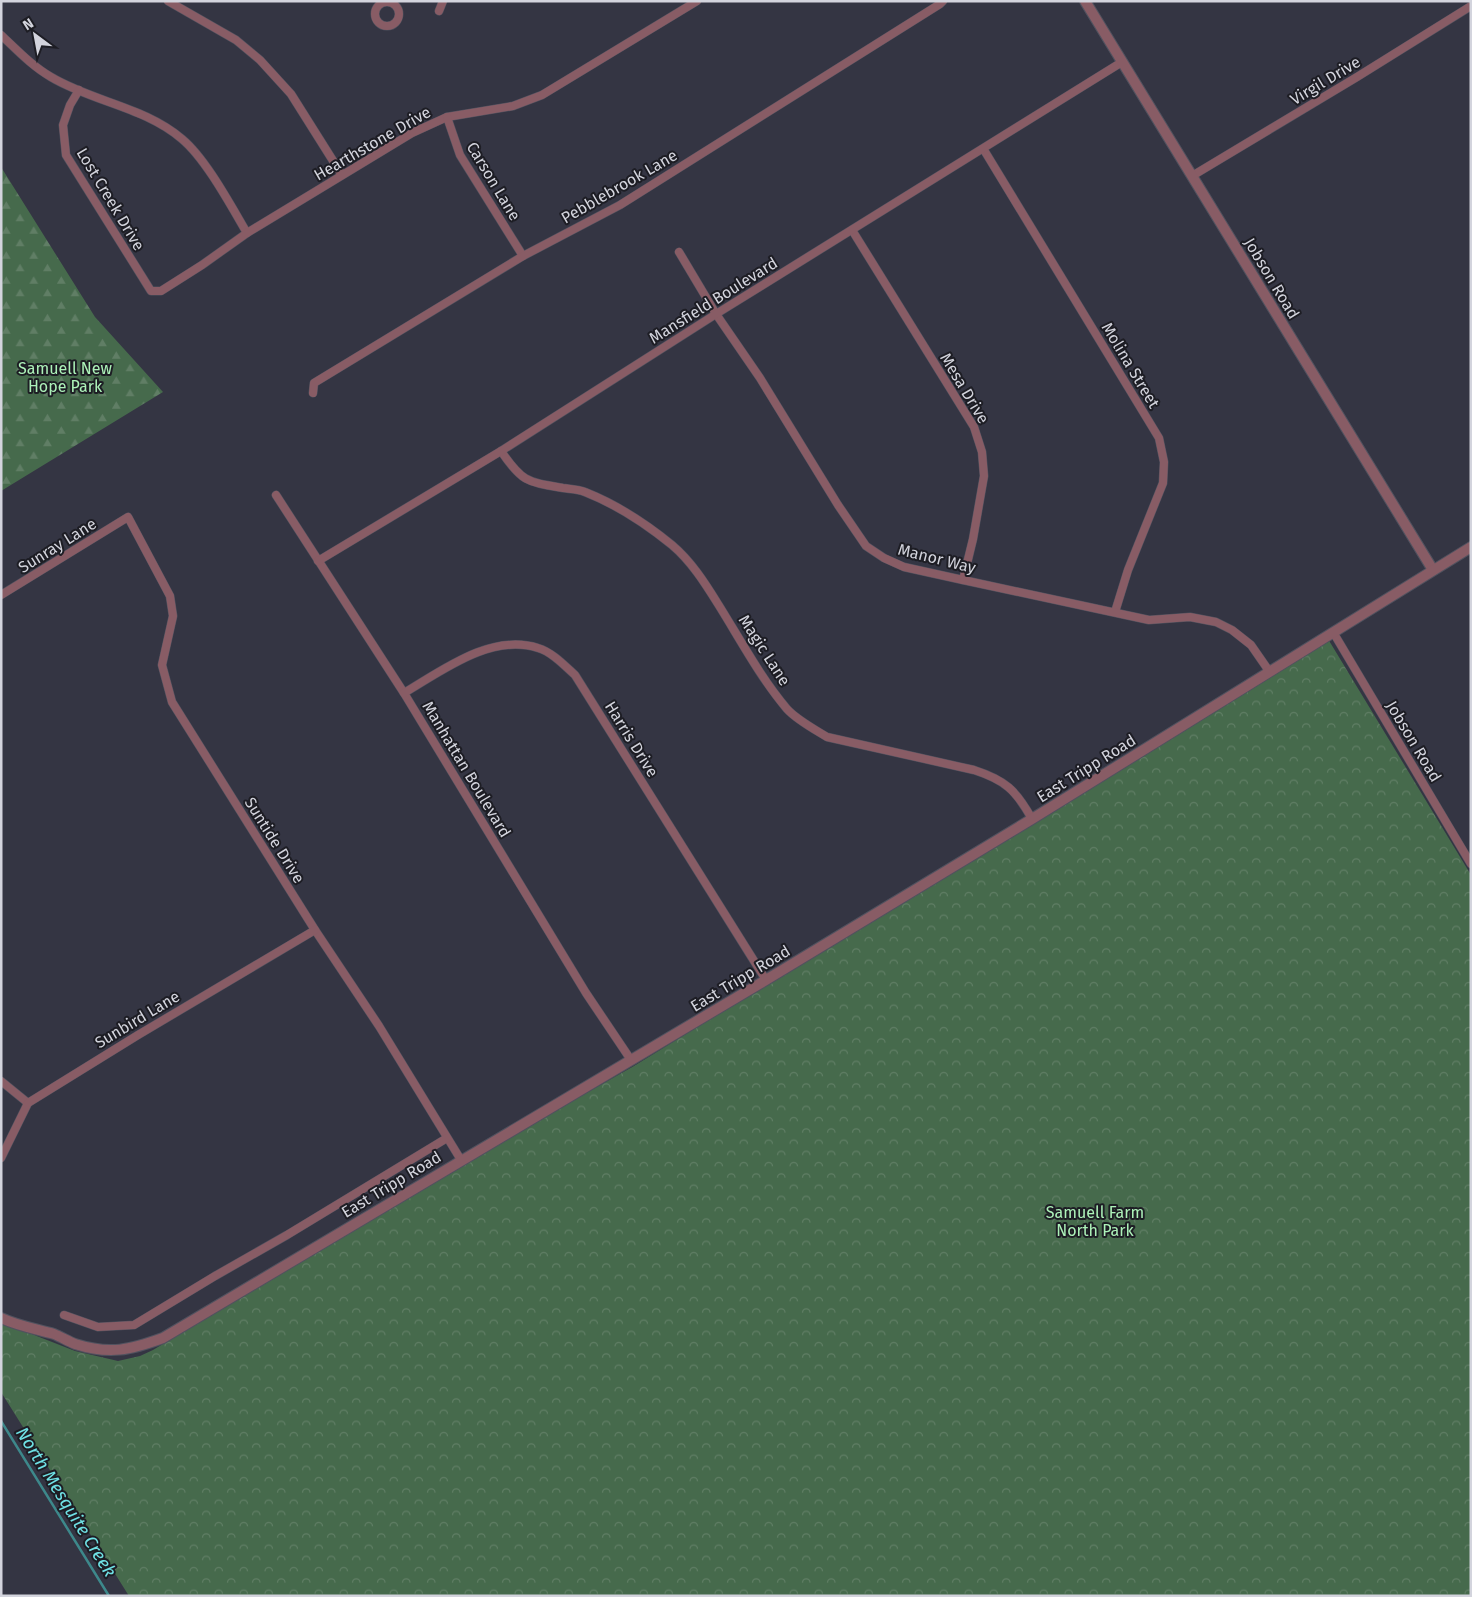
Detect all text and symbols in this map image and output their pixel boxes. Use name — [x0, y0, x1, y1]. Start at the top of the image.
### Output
north arrow — [10, 10, 60, 60]
text: N — [20, 15, 37, 34]
street label: Virgil Drive — [1287, 52, 1364, 109]
street label: Hearthstone Drive — [310, 102, 434, 185]
street label: Carson Lane — [463, 138, 525, 224]
street label: Lost Creek Drive — [72, 145, 149, 254]
street label: Pebblebrook Lane — [558, 146, 681, 227]
street label: Jobson Road — [1240, 234, 1303, 322]
street label: Mansfield Boulevard — [646, 253, 781, 348]
street label: Molina Street — [1098, 319, 1164, 412]
street label: Mesa Drive — [936, 350, 993, 427]
park label: Samuell New Hope Park — [18, 359, 112, 396]
street label: Sunray Lane — [15, 514, 100, 577]
street label: Manor Way — [896, 540, 978, 577]
street label: Magic Lane — [735, 611, 794, 689]
street label: Jobson Road — [1382, 697, 1445, 785]
street label: Manhattan Boulevard — [418, 698, 515, 841]
street label: Harris Drive — [601, 698, 662, 781]
street label: East Tripp Road — [1033, 730, 1139, 806]
street label: Suntide Drive — [241, 794, 309, 887]
street label: East Tripp Road — [687, 941, 794, 1016]
street label: Sunbird Lane — [91, 987, 183, 1052]
street label: East Tripp Road — [338, 1147, 445, 1222]
park label: Samuell Farm North Park — [1046, 1203, 1144, 1240]
water label: North Mesquite Creek — [11, 1423, 121, 1581]

